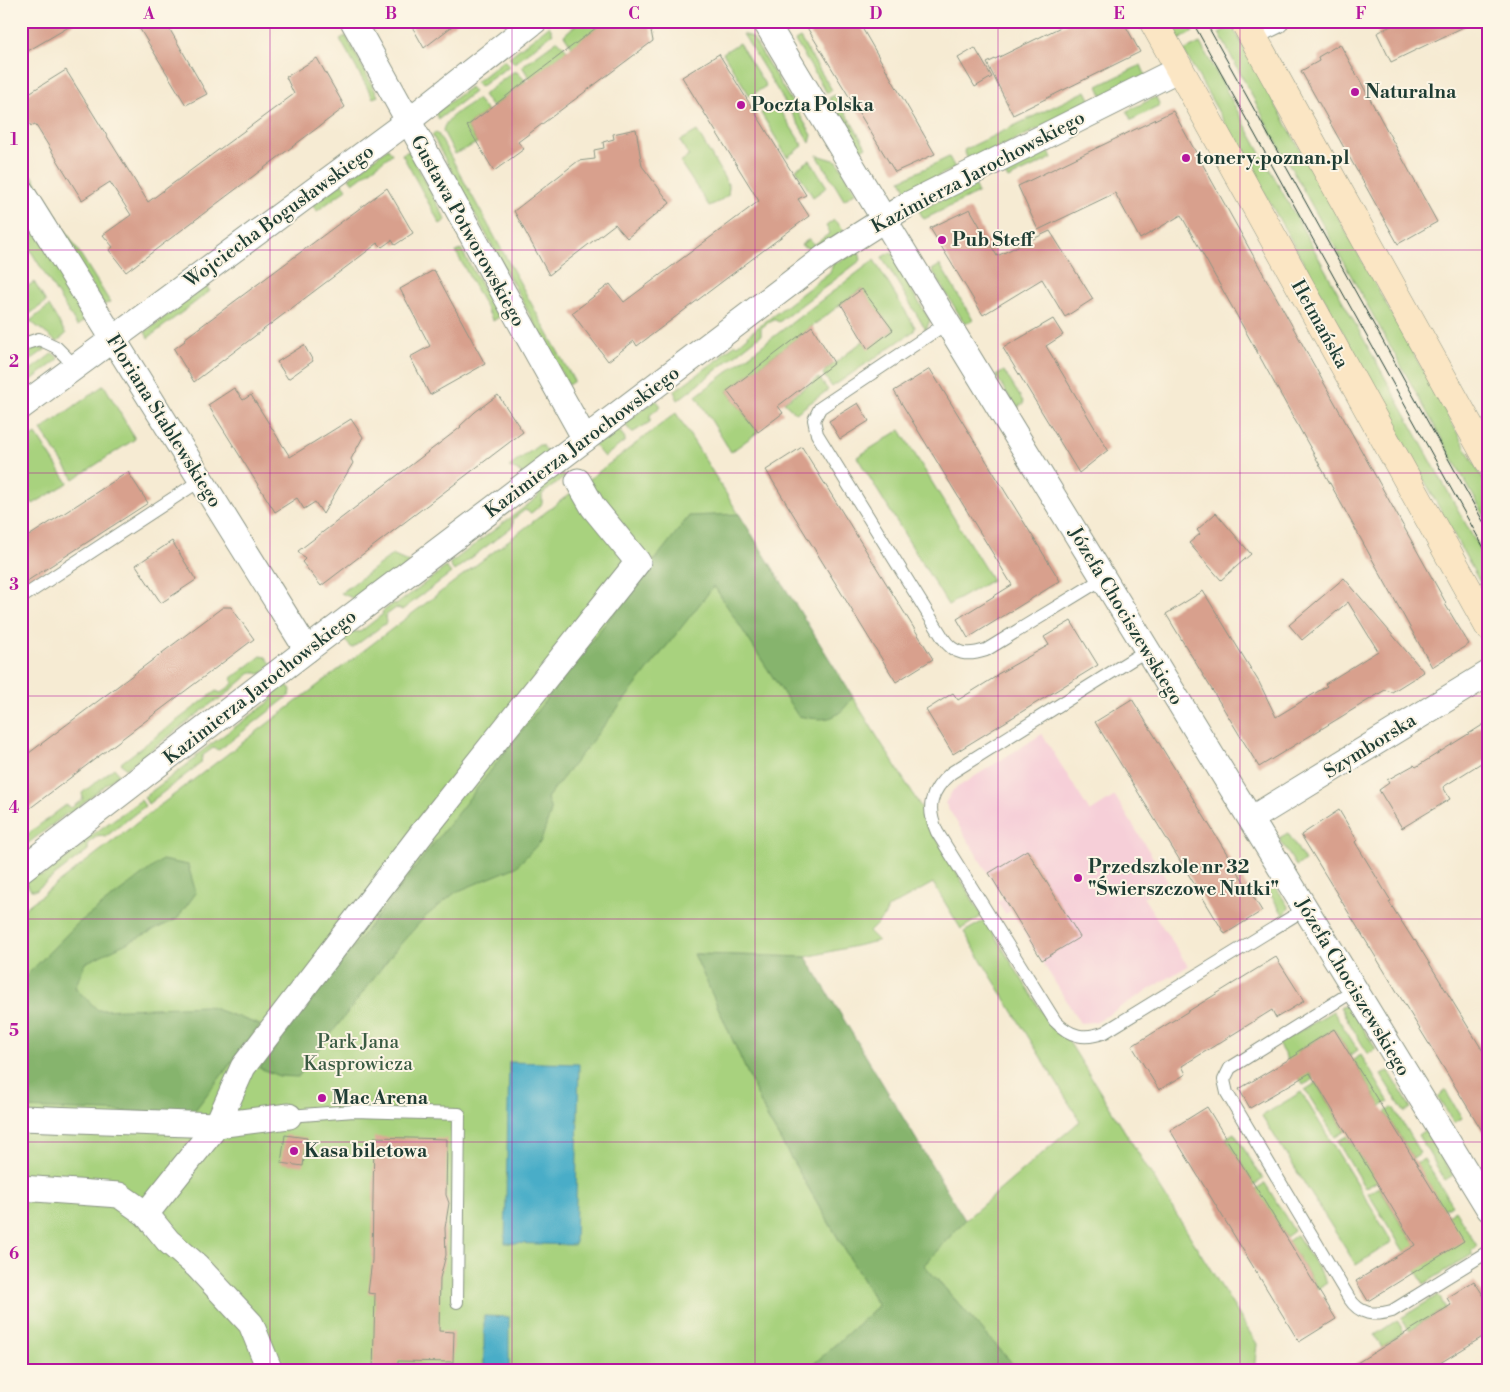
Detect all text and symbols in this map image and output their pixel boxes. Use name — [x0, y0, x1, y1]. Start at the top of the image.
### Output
text: A — [142, 4, 155, 24]
text: B — [385, 4, 397, 24]
text: C — [628, 4, 640, 24]
text: D — [870, 4, 883, 24]
text: E — [1113, 4, 1125, 24]
text: F — [1355, 4, 1367, 24]
place label: Naturalna — [1365, 80, 1457, 104]
marker: Naturalna — [1349, 86, 1361, 98]
place label: Poczta Polska — [751, 93, 875, 117]
marker: Poczta Polska — [735, 99, 747, 111]
street label: Kazimierza Jarochowskiego — [867, 105, 1089, 239]
text: 1 — [10, 130, 18, 150]
street label: Gustawa Potworowskiego — [405, 131, 531, 331]
street label: Wojciecha Bogusławskiego — [179, 139, 379, 294]
place label: tonery.poznan.pl — [1196, 146, 1349, 170]
marker: tonery.poznan.pl — [1180, 152, 1192, 164]
place label: Pub Steff — [952, 228, 1035, 252]
marker: Pub Steff — [936, 234, 948, 246]
street label: Hetmańska — [1286, 276, 1354, 373]
street label: Floriana Stablewskiego — [101, 330, 227, 512]
text: 2 — [9, 352, 19, 372]
street label: Kazimierza Jarochowskiego — [480, 361, 684, 523]
street label: Józefa Chociszewskiego — [1063, 522, 1189, 710]
text: 3 — [9, 575, 19, 595]
street label: Kazimierza Jarochowskiego — [159, 604, 361, 770]
street label: Szymborska — [1320, 708, 1421, 784]
text: 4 — [9, 798, 20, 818]
place label: Przedszkole nr 32 "Świerszczowe Nutki" — [1088, 855, 1279, 901]
marker: Przedszkole nr 32 "Świerszczowe Nutki" — [1072, 872, 1084, 884]
street label: Józefa Chociszewskiego — [1290, 893, 1416, 1081]
text: 5 — [9, 1021, 19, 1041]
park label: Park Jana Kasprowicza — [303, 1030, 413, 1076]
place label: Mac Arena — [332, 1086, 429, 1110]
marker: Mac Arena — [316, 1092, 328, 1104]
place label: Kasa biletowa — [304, 1139, 428, 1163]
marker: Kasa biletowa — [288, 1145, 300, 1157]
text: 6 — [9, 1244, 19, 1264]

